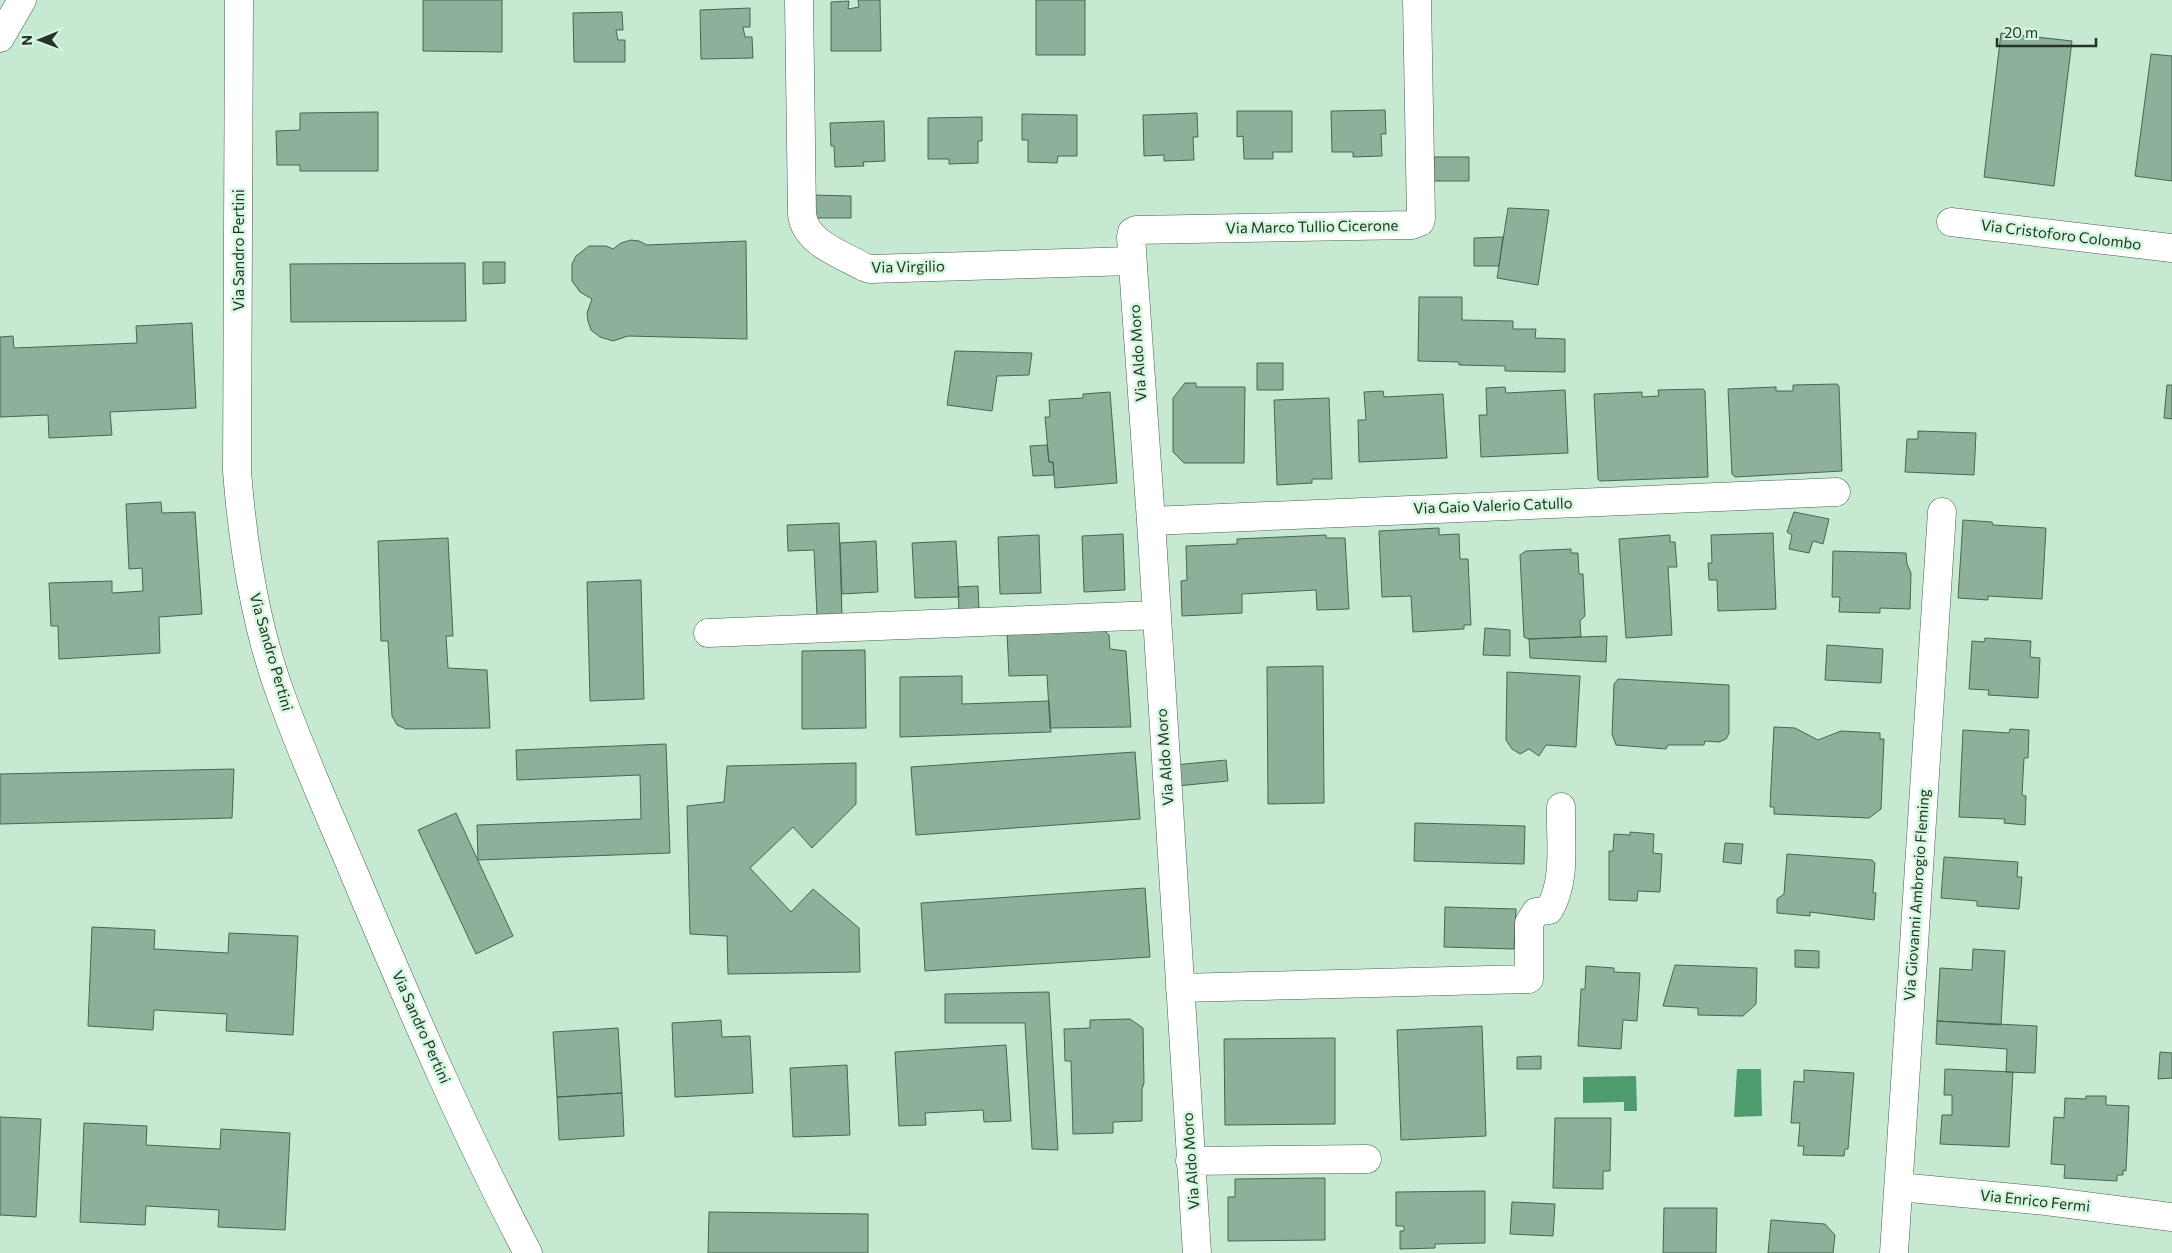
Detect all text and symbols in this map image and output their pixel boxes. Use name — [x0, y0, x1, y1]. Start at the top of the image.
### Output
north arrow — [15, 15, 65, 65]
scale bar — [1997, 15, 2096, 47]
text: 20 m — [2004, 23, 2038, 41]
text: N — [18, 35, 35, 46]
street label: Via Sandro Pertini — [229, 189, 247, 311]
street label: Via Marco Tullio Cicerone — [1226, 215, 1399, 237]
street label: Via Cristoforo Colombo — [1980, 215, 2142, 253]
street label: Via Virgilio — [871, 256, 945, 276]
street label: Via Aldo Moro — [1125, 304, 1149, 402]
street label: Via Gaio Valerio Catullo — [1413, 493, 1573, 517]
street label: Via Sandro Pertini — [247, 591, 297, 713]
street label: Via Aldo Moro — [1152, 708, 1176, 806]
street label: Via Giovanni Ambrogio Fleming — [1900, 788, 1932, 1002]
street label: Via Sandro Pertini — [389, 967, 455, 1086]
street label: Via Aldo Moro — [1178, 1112, 1202, 1210]
street label: Via Enrico Fermi — [1979, 1185, 2091, 1215]

